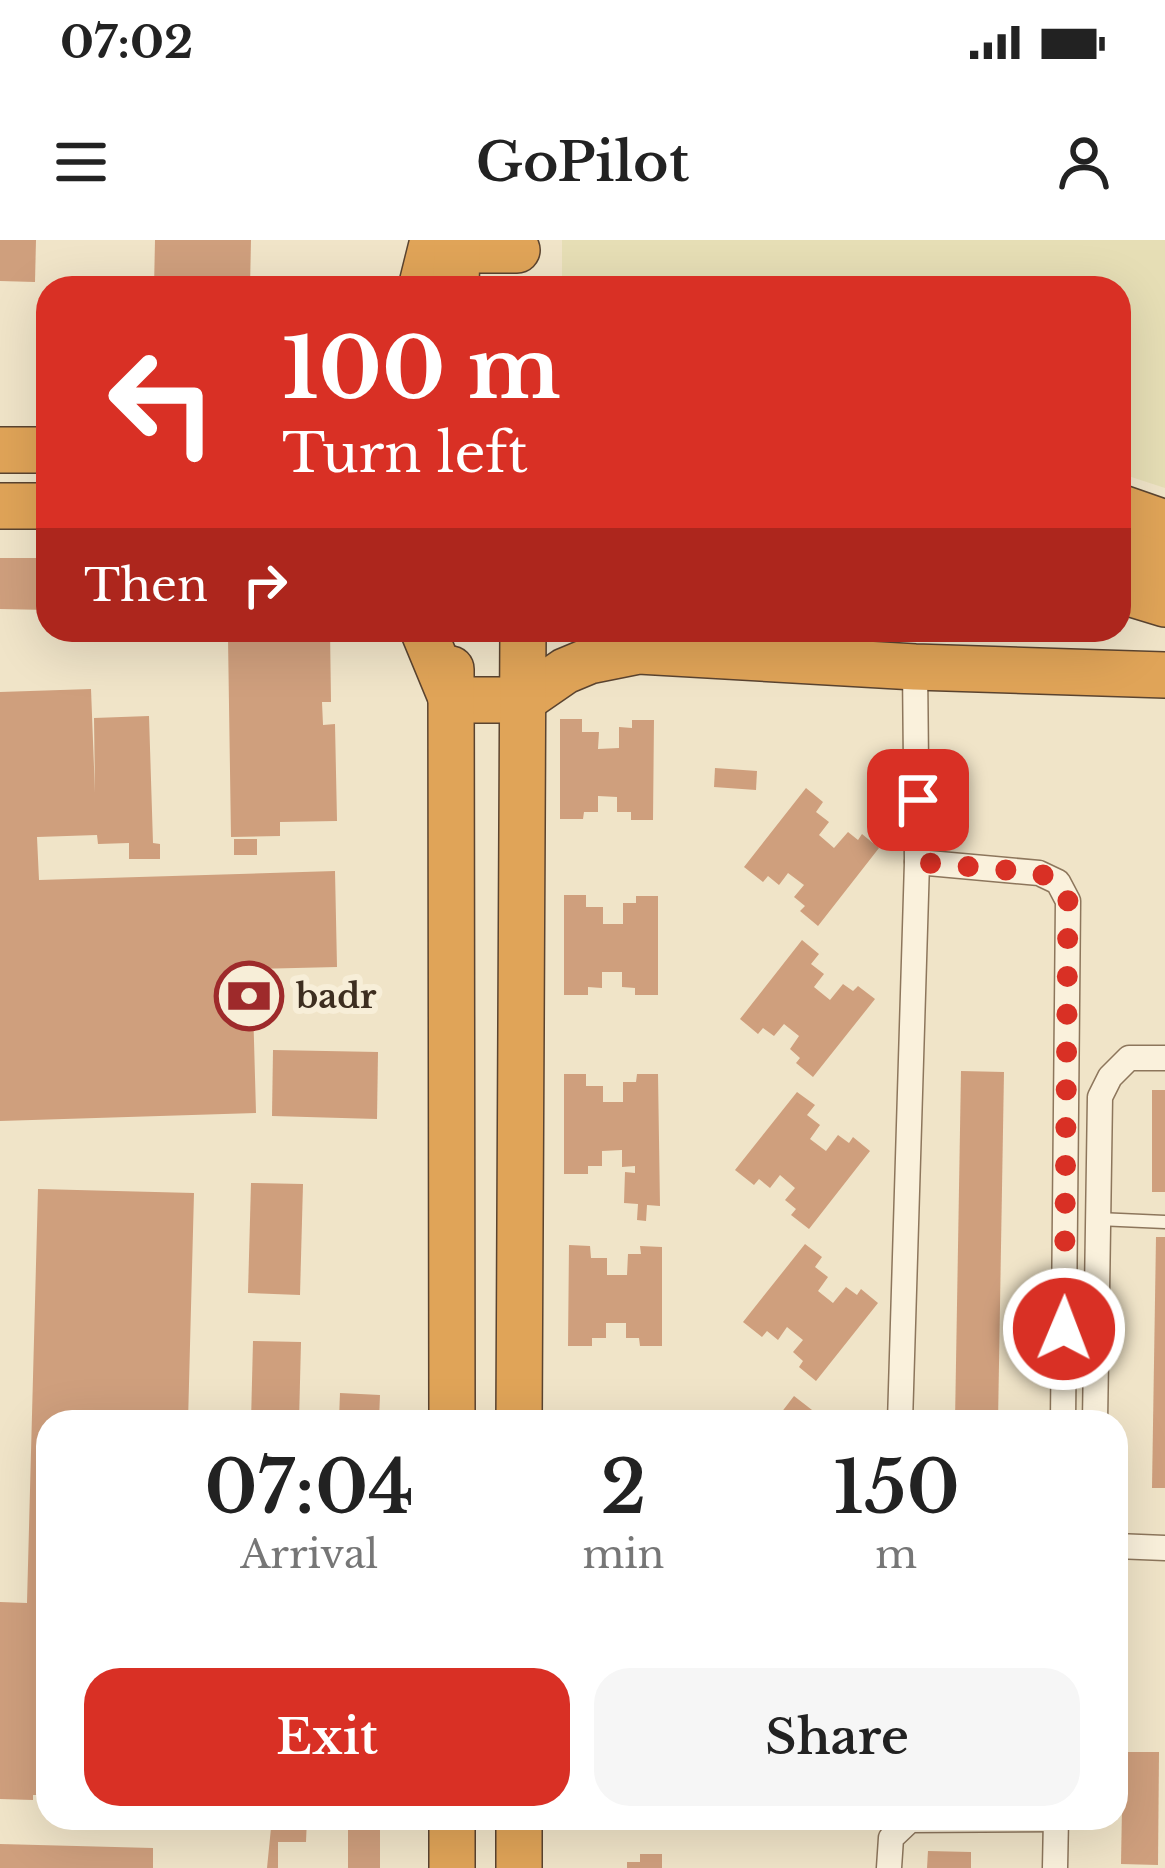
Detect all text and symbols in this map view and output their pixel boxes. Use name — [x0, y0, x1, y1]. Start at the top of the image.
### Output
text: 07:02 — [60, 14, 193, 70]
icon: menu — [48, 129, 114, 195]
text: GoPilot — [476, 129, 689, 196]
icon: person — [1051, 129, 1117, 195]
text: 100 m — [282, 317, 561, 421]
icon: left — [84, 324, 240, 480]
text: Turn left — [282, 420, 528, 487]
icon: right — [232, 552, 298, 618]
text: Then — [84, 557, 208, 613]
pin — [867, 749, 969, 851]
icon: arrive — [885, 767, 951, 833]
bank icon: badr — [214, 961, 284, 1031]
place label: badr — [295, 976, 377, 1017]
position arrow — [1001, 1266, 1127, 1392]
text: 07:04 — [204, 1443, 414, 1532]
text: 2 — [600, 1443, 647, 1532]
text: 150 — [833, 1443, 960, 1532]
text: Arrival — [240, 1530, 378, 1579]
text: min — [582, 1530, 664, 1579]
text: m — [875, 1530, 917, 1579]
button: Exit — [84, 1668, 570, 1806]
button: Share — [594, 1668, 1080, 1806]

